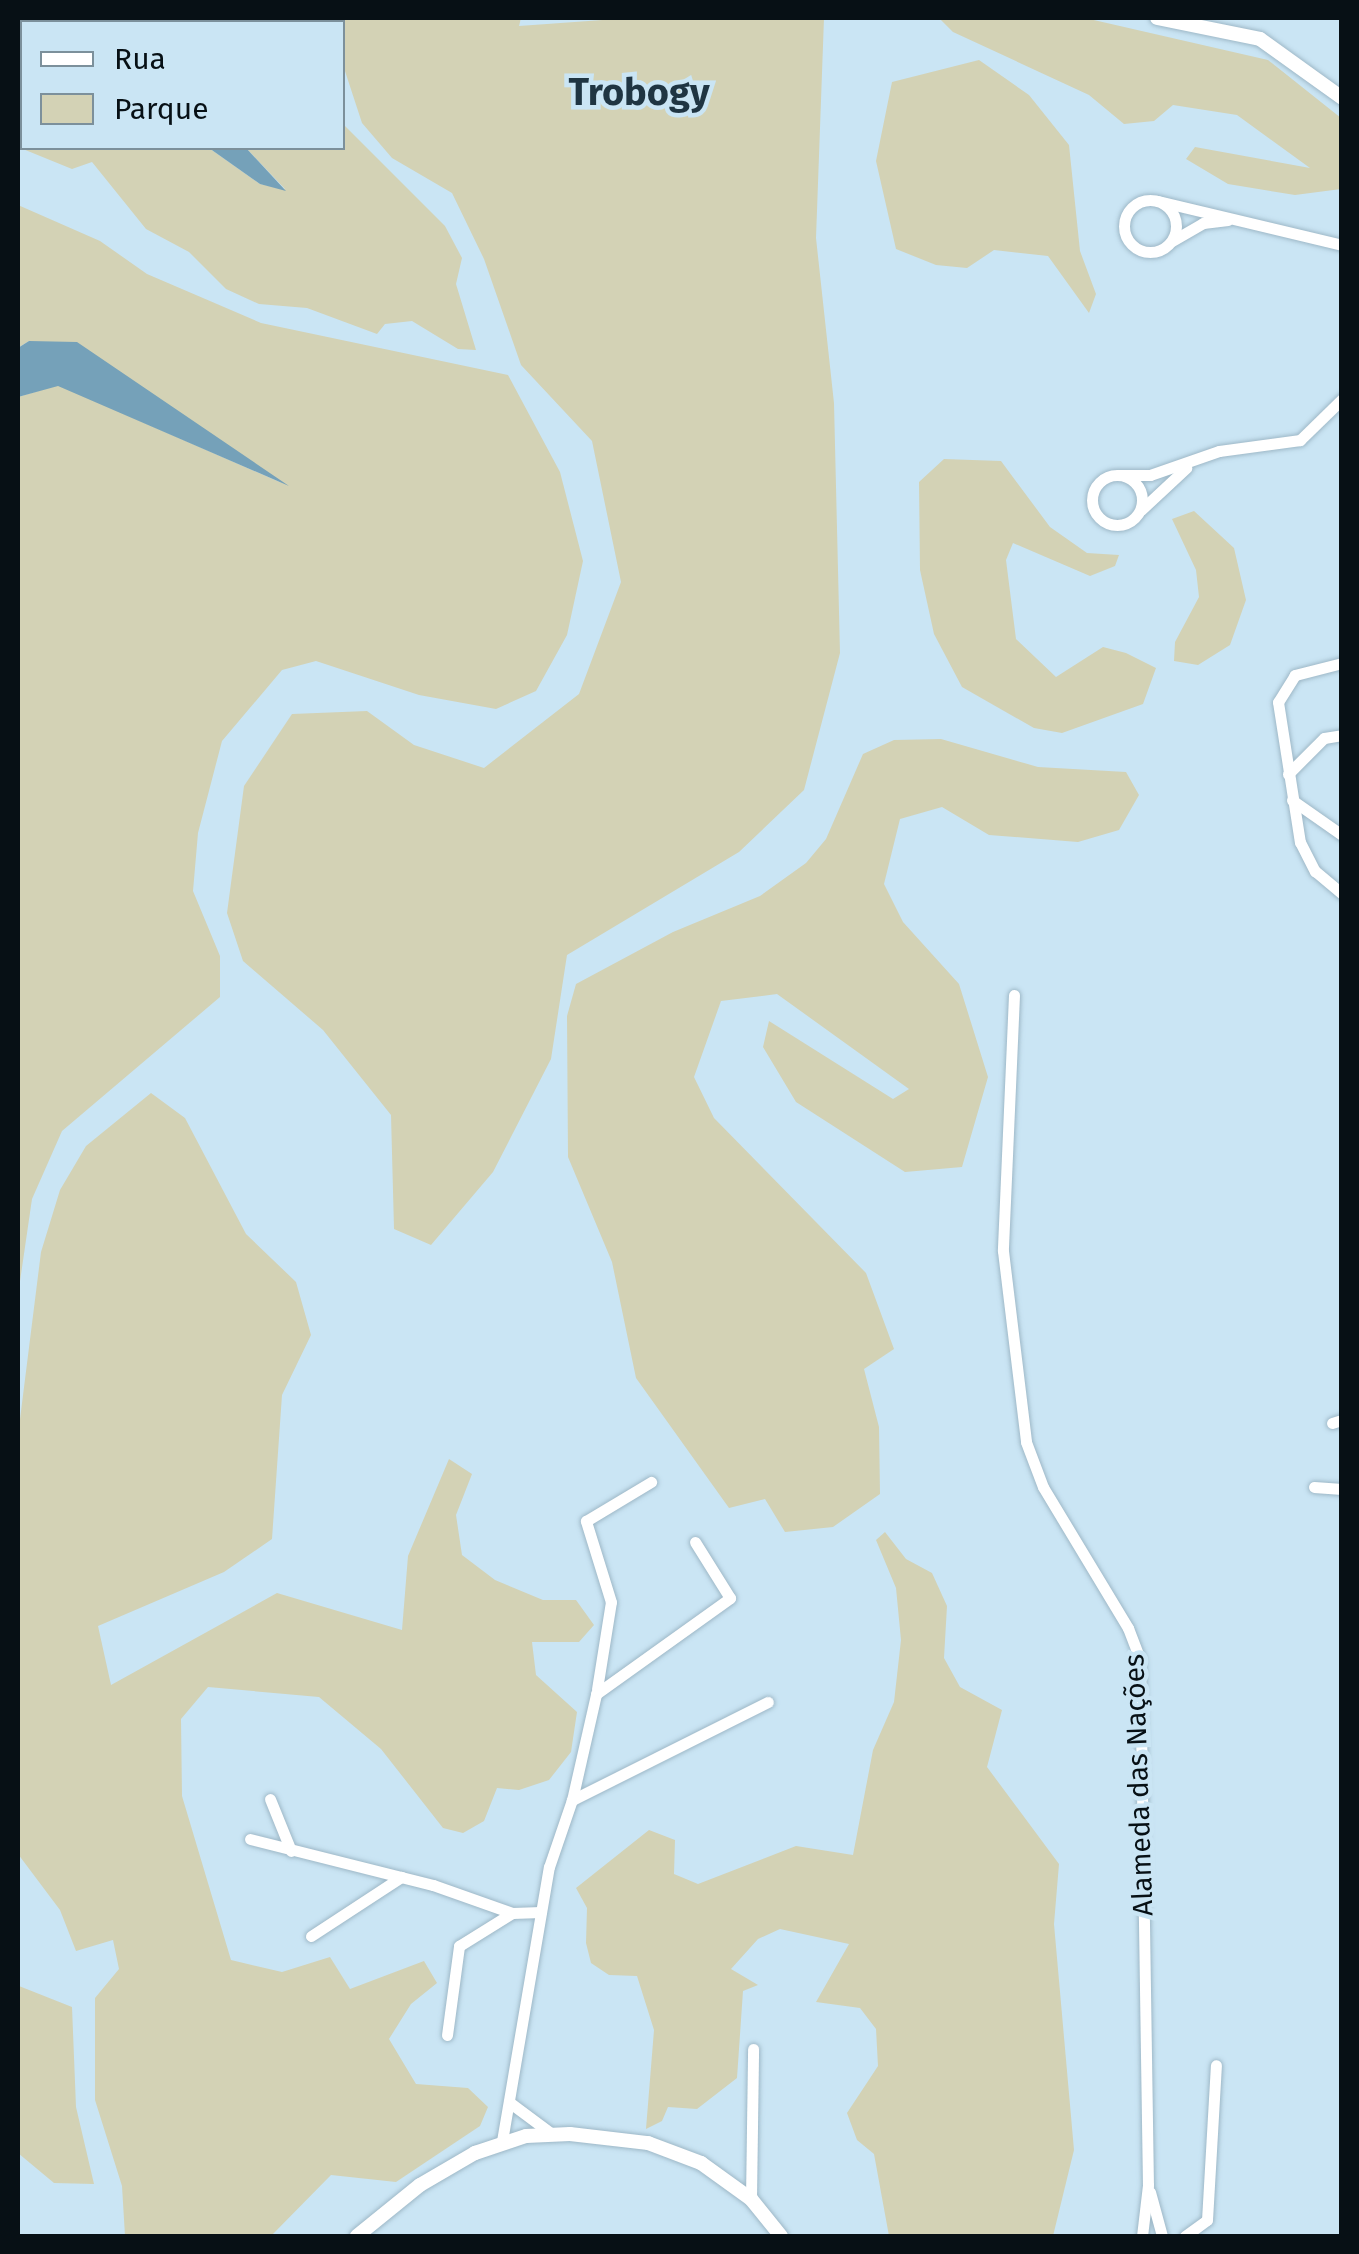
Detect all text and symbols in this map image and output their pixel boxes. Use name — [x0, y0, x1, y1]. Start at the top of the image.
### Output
legend — [20, 20, 345, 150]
text: Rua — [114, 41, 166, 77]
district label: Trobogy — [568, 70, 710, 116]
text: Parque — [114, 91, 209, 127]
street label: Alameda das Nações — [1118, 1653, 1160, 1917]

